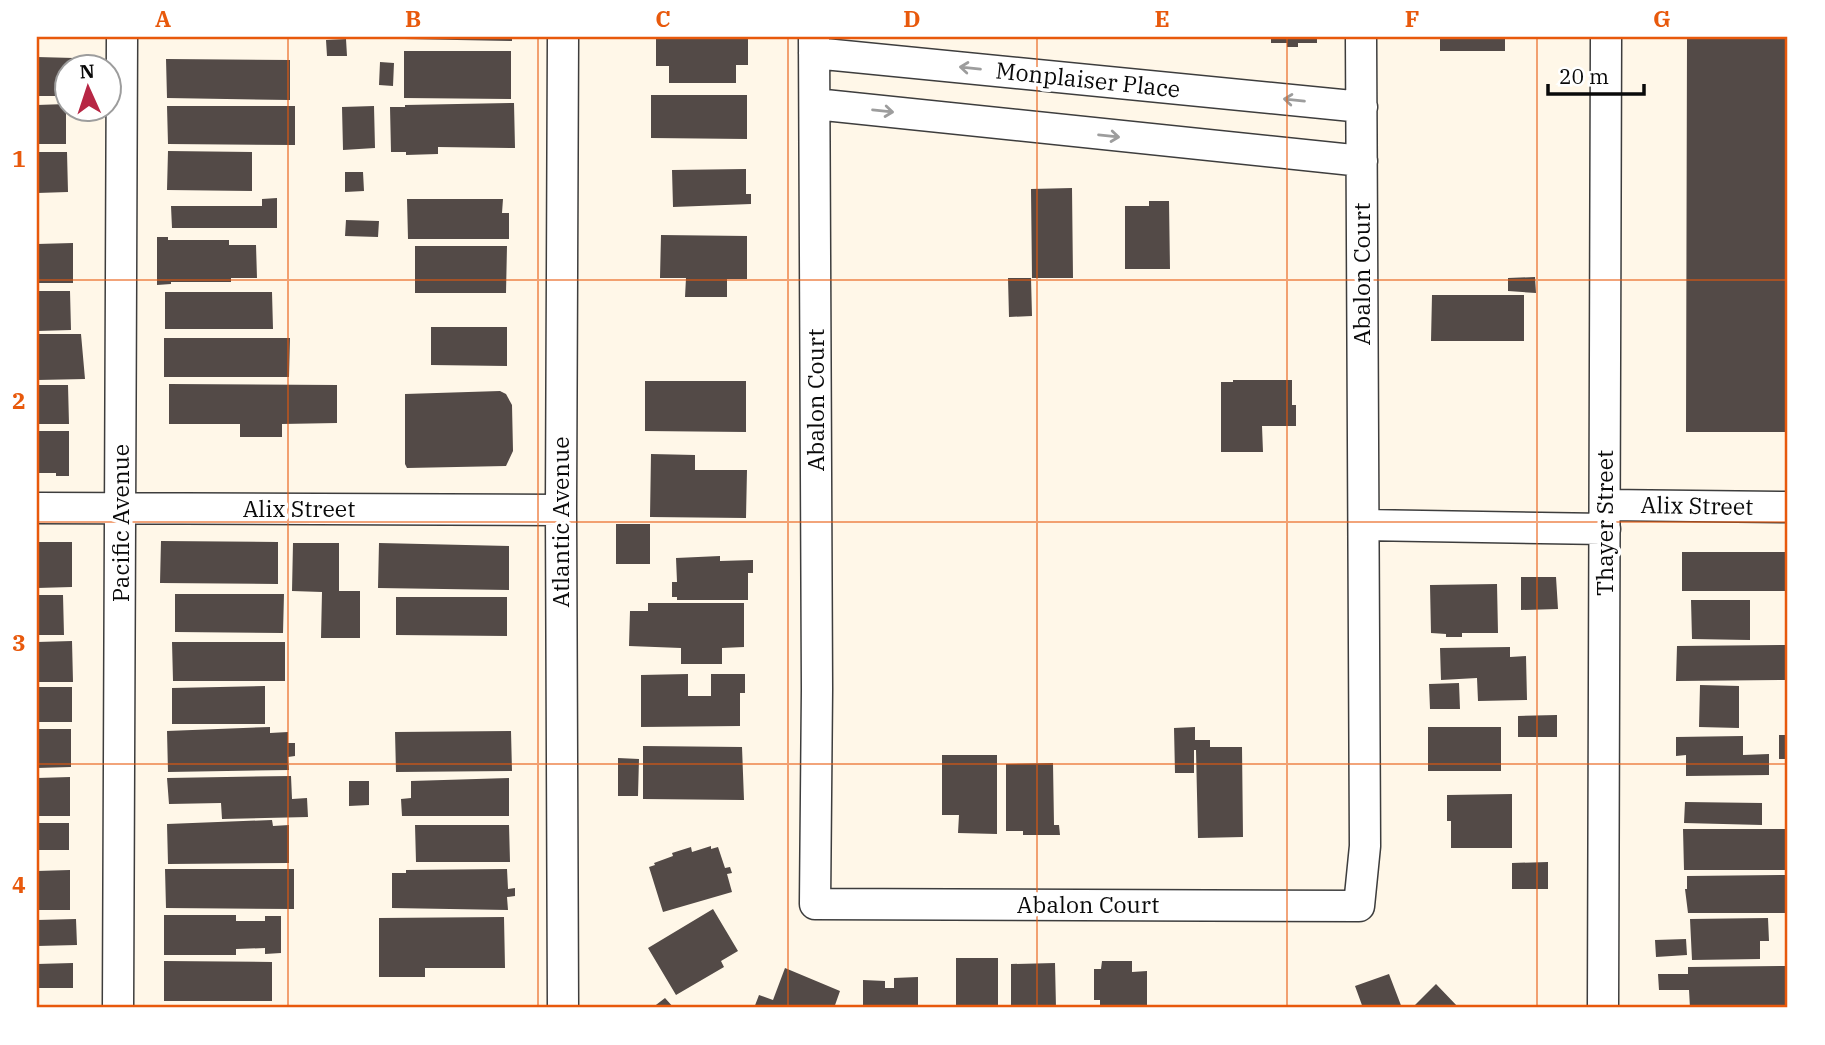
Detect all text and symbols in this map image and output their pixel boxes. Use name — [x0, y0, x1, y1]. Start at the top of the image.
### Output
text: A — [155, 3, 171, 33]
text: B — [405, 3, 421, 33]
text: C — [655, 3, 671, 33]
text: D — [903, 3, 921, 33]
text: E — [1154, 3, 1170, 33]
text: F — [1405, 3, 1419, 33]
text: G — [1653, 3, 1671, 33]
north arrow — [52, 52, 122, 122]
scale bar — [1548, 52, 1645, 96]
street label: Monplaiser Place — [994, 54, 1182, 104]
text: N — [79, 59, 95, 83]
one-way arrow — [959, 62, 982, 75]
text: 20 m — [1559, 62, 1609, 90]
one-way arrow — [1283, 93, 1306, 106]
one-way arrow — [871, 105, 894, 118]
one-way arrow — [1097, 130, 1120, 143]
text: 1 — [12, 143, 26, 173]
street label: Abalon Court — [1346, 203, 1376, 345]
street label: Abalon Court — [800, 329, 830, 471]
text: 2 — [12, 385, 26, 415]
street label: Atlantic Avenue — [545, 436, 575, 608]
street label: Pacific Avenue — [105, 444, 135, 602]
street label: Thayer Street — [1589, 450, 1619, 596]
street label: Alix Street — [1640, 489, 1754, 521]
street label: Alix Street — [243, 493, 355, 523]
text: 3 — [12, 627, 26, 657]
text: 4 — [12, 869, 26, 899]
street label: Abalon Court — [1017, 889, 1159, 919]

